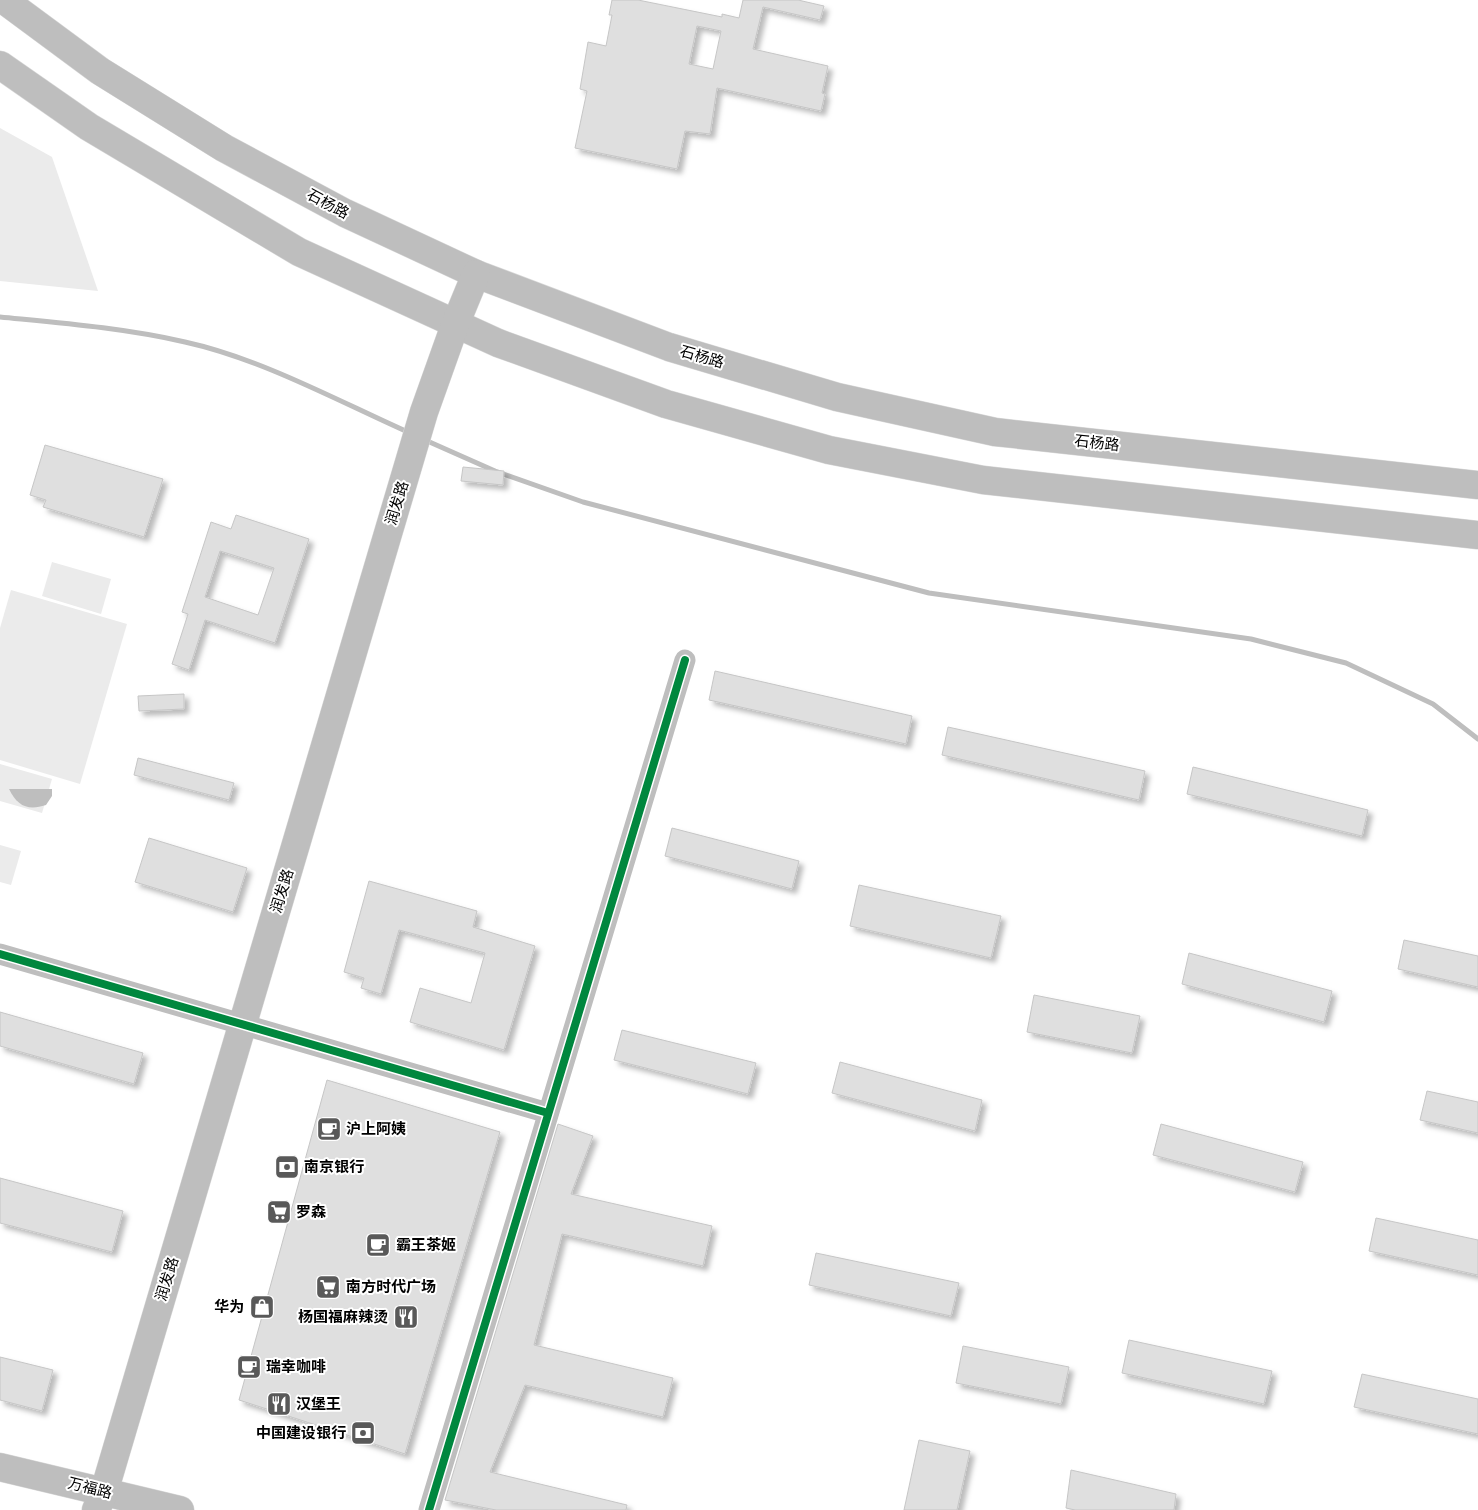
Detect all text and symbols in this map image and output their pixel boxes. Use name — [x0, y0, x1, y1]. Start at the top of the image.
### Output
street label: 石杨路 — [304, 185, 352, 223]
street label: 石杨路 — [678, 342, 726, 372]
street label: 石杨路 — [1074, 432, 1120, 454]
street label: 润发路 — [382, 479, 412, 527]
street label: 润发路 — [267, 867, 297, 915]
cafe icon: 沪上阿姨 — [316, 1116, 342, 1142]
place label: 沪上阿姨 — [346, 1120, 406, 1138]
bank icon: 南京银行 — [274, 1154, 300, 1180]
place label: 南京银行 — [304, 1158, 364, 1176]
supermarket icon: 罗森 — [266, 1199, 292, 1225]
place label: 罗森 — [296, 1203, 326, 1221]
cafe icon: 霸王茶姬 — [365, 1232, 391, 1258]
place label: 霸王茶姬 — [396, 1236, 456, 1254]
street label: 润发路 — [152, 1255, 182, 1303]
supermarket icon: 南方时代广场 — [315, 1274, 341, 1300]
place label: 南方时代广场 — [346, 1278, 436, 1296]
shop icon: 华为 — [249, 1294, 275, 1320]
place label: 华为 — [214, 1298, 244, 1316]
restaurant icon: 杨国福麻辣烫 — [393, 1304, 419, 1330]
place label: 杨国福麻辣烫 — [298, 1308, 388, 1326]
cafe icon: 瑞幸咖啡 — [236, 1354, 262, 1380]
place label: 瑞幸咖啡 — [266, 1358, 326, 1376]
restaurant icon: 汉堡王 — [266, 1391, 292, 1417]
place label: 汉堡王 — [296, 1395, 341, 1413]
bank icon: 中国建设银行 — [350, 1420, 376, 1446]
place label: 中国建设银行 — [256, 1424, 346, 1442]
street label: 万福路 — [66, 1474, 114, 1502]

